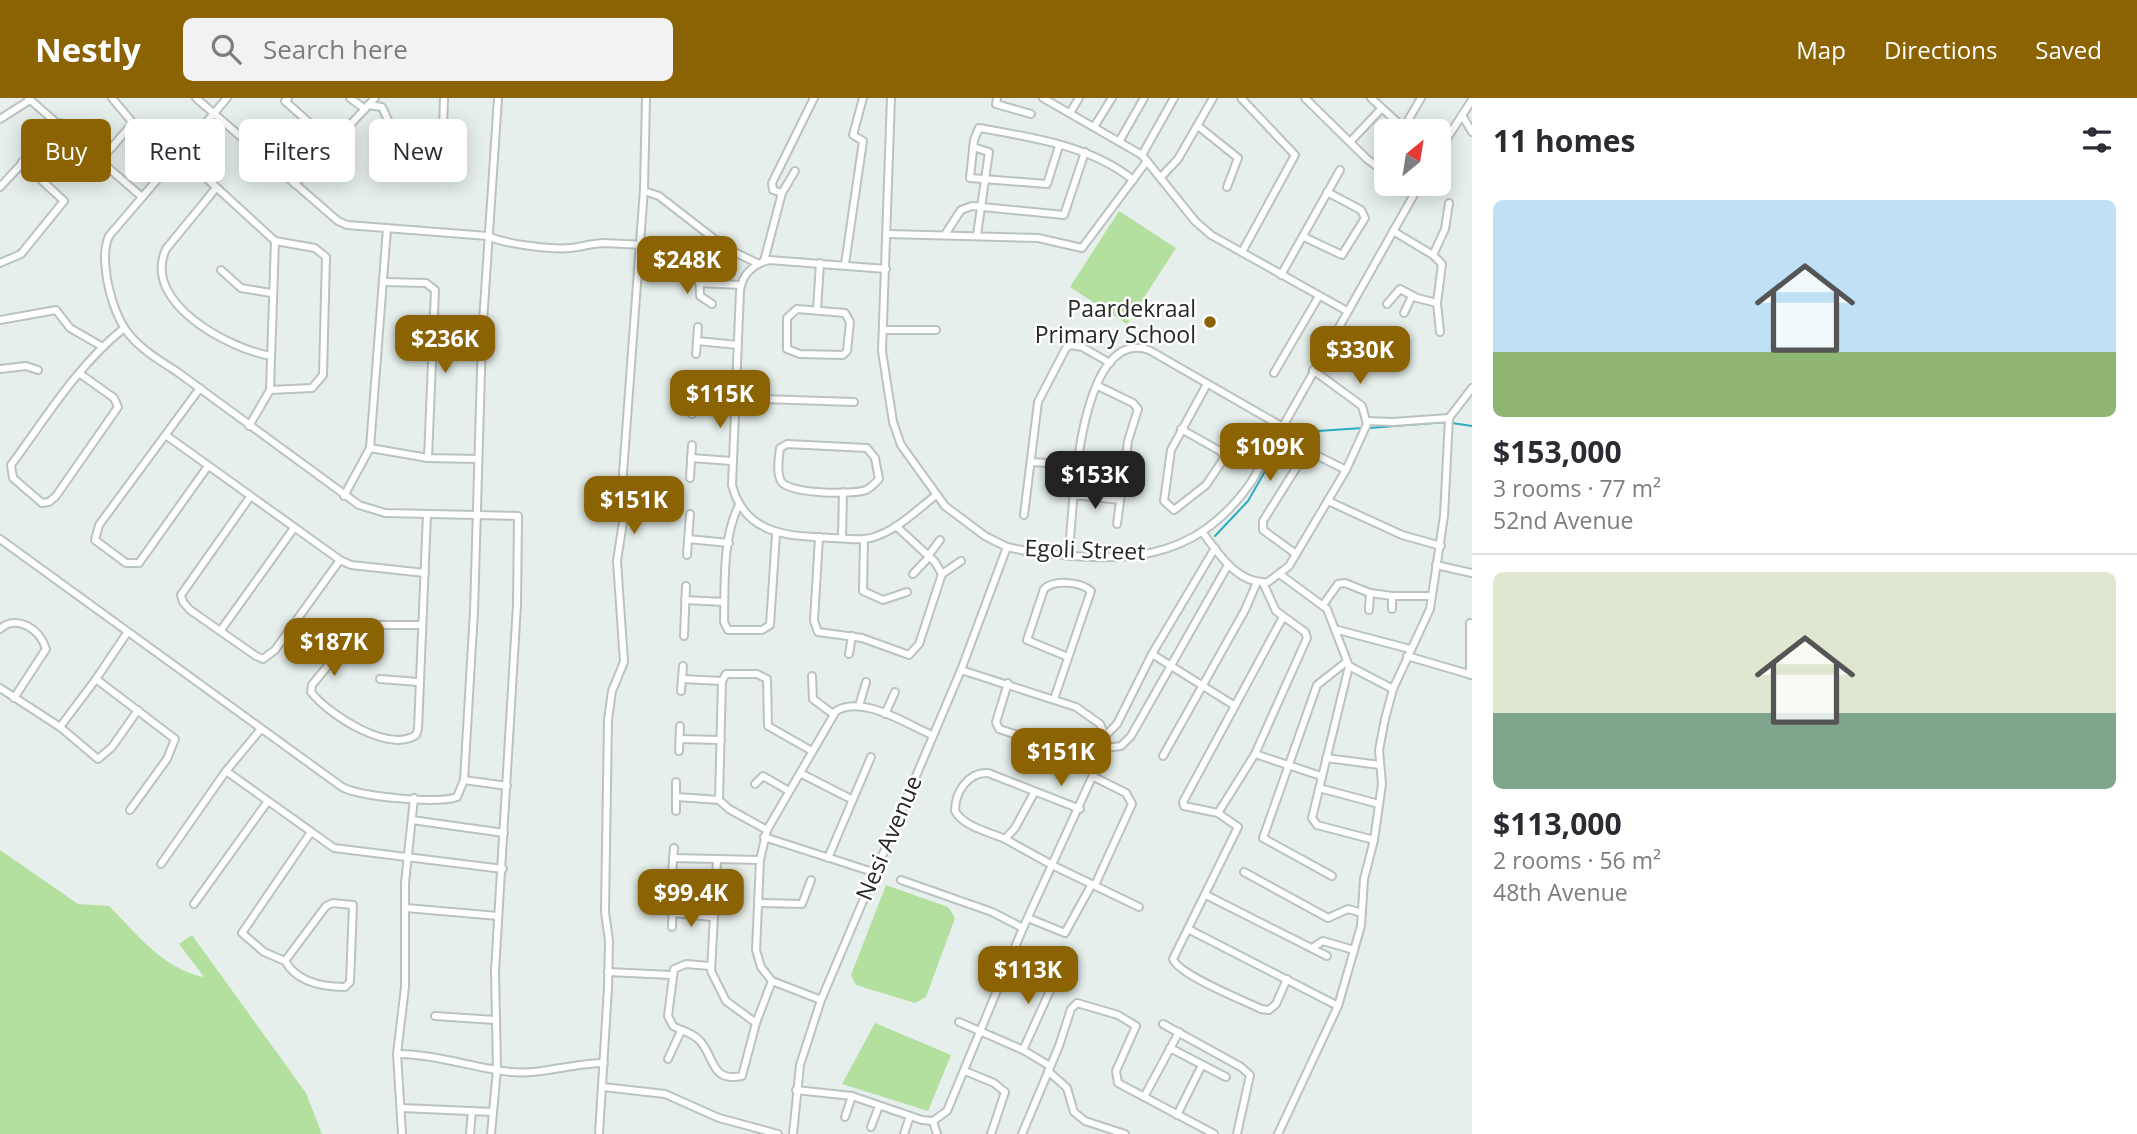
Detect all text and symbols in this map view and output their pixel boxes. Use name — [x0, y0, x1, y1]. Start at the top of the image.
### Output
search box — [183, 18, 673, 81]
text: Nestly — [35, 27, 141, 72]
icon: search — [207, 30, 245, 68]
text: Search here — [263, 31, 408, 67]
text: Map — [1796, 33, 1846, 66]
text: Directions — [1884, 33, 1997, 66]
text: Saved — [2035, 33, 2102, 66]
chip: Buy — [21, 119, 111, 182]
chip: Rent — [125, 119, 225, 182]
chip: Filters — [239, 119, 355, 182]
chip: New — [369, 119, 467, 182]
north arrow — [1374, 119, 1451, 196]
map controls — [1374, 119, 1451, 196]
text: 11 homes — [1493, 120, 1636, 161]
icon: filters — [2078, 121, 2116, 159]
pin: $248K — [638, 236, 736, 296]
text: $248K — [653, 243, 721, 275]
icon: home — [1742, 245, 1868, 371]
place label: Paardekraal Primary School — [1035, 292, 1196, 350]
marker: Paardekraal Primary School — [1202, 314, 1218, 330]
pin: $236K — [396, 316, 494, 375]
text: $236K — [411, 322, 479, 354]
pin: $330K — [1311, 327, 1409, 386]
text: $330K — [1326, 333, 1394, 365]
pin: $115K — [671, 370, 769, 430]
text: $115K — [686, 377, 754, 409]
pin: $109K — [1221, 424, 1319, 483]
text: $109K — [1236, 430, 1304, 462]
text: $153,000 — [1493, 431, 1622, 472]
pin: $153K — [1046, 452, 1144, 511]
text: $153K — [1061, 458, 1129, 490]
text: 3 rooms · 77 m² — [1493, 472, 1661, 504]
pin: $151K — [585, 476, 683, 536]
text: $151K — [600, 483, 668, 515]
text: 52nd Avenue — [1493, 504, 1634, 536]
street label: Egoli Street — [1024, 531, 1146, 567]
icon: home — [1742, 617, 1868, 743]
pin: $187K — [285, 618, 383, 678]
text: $187K — [300, 625, 368, 657]
pin: $151K — [1012, 728, 1110, 788]
text: $151K — [1027, 735, 1095, 767]
street label: Nesi Avenue — [847, 770, 929, 905]
text: $113,000 — [1493, 803, 1622, 844]
text: 2 rooms · 56 m² — [1493, 844, 1661, 876]
pin: $99.4K — [634, 870, 748, 929]
text: $99.4K — [654, 876, 728, 908]
text: 48th Avenue — [1493, 876, 1628, 908]
pin: $113K — [979, 946, 1077, 1006]
text: $113K — [994, 953, 1062, 985]

